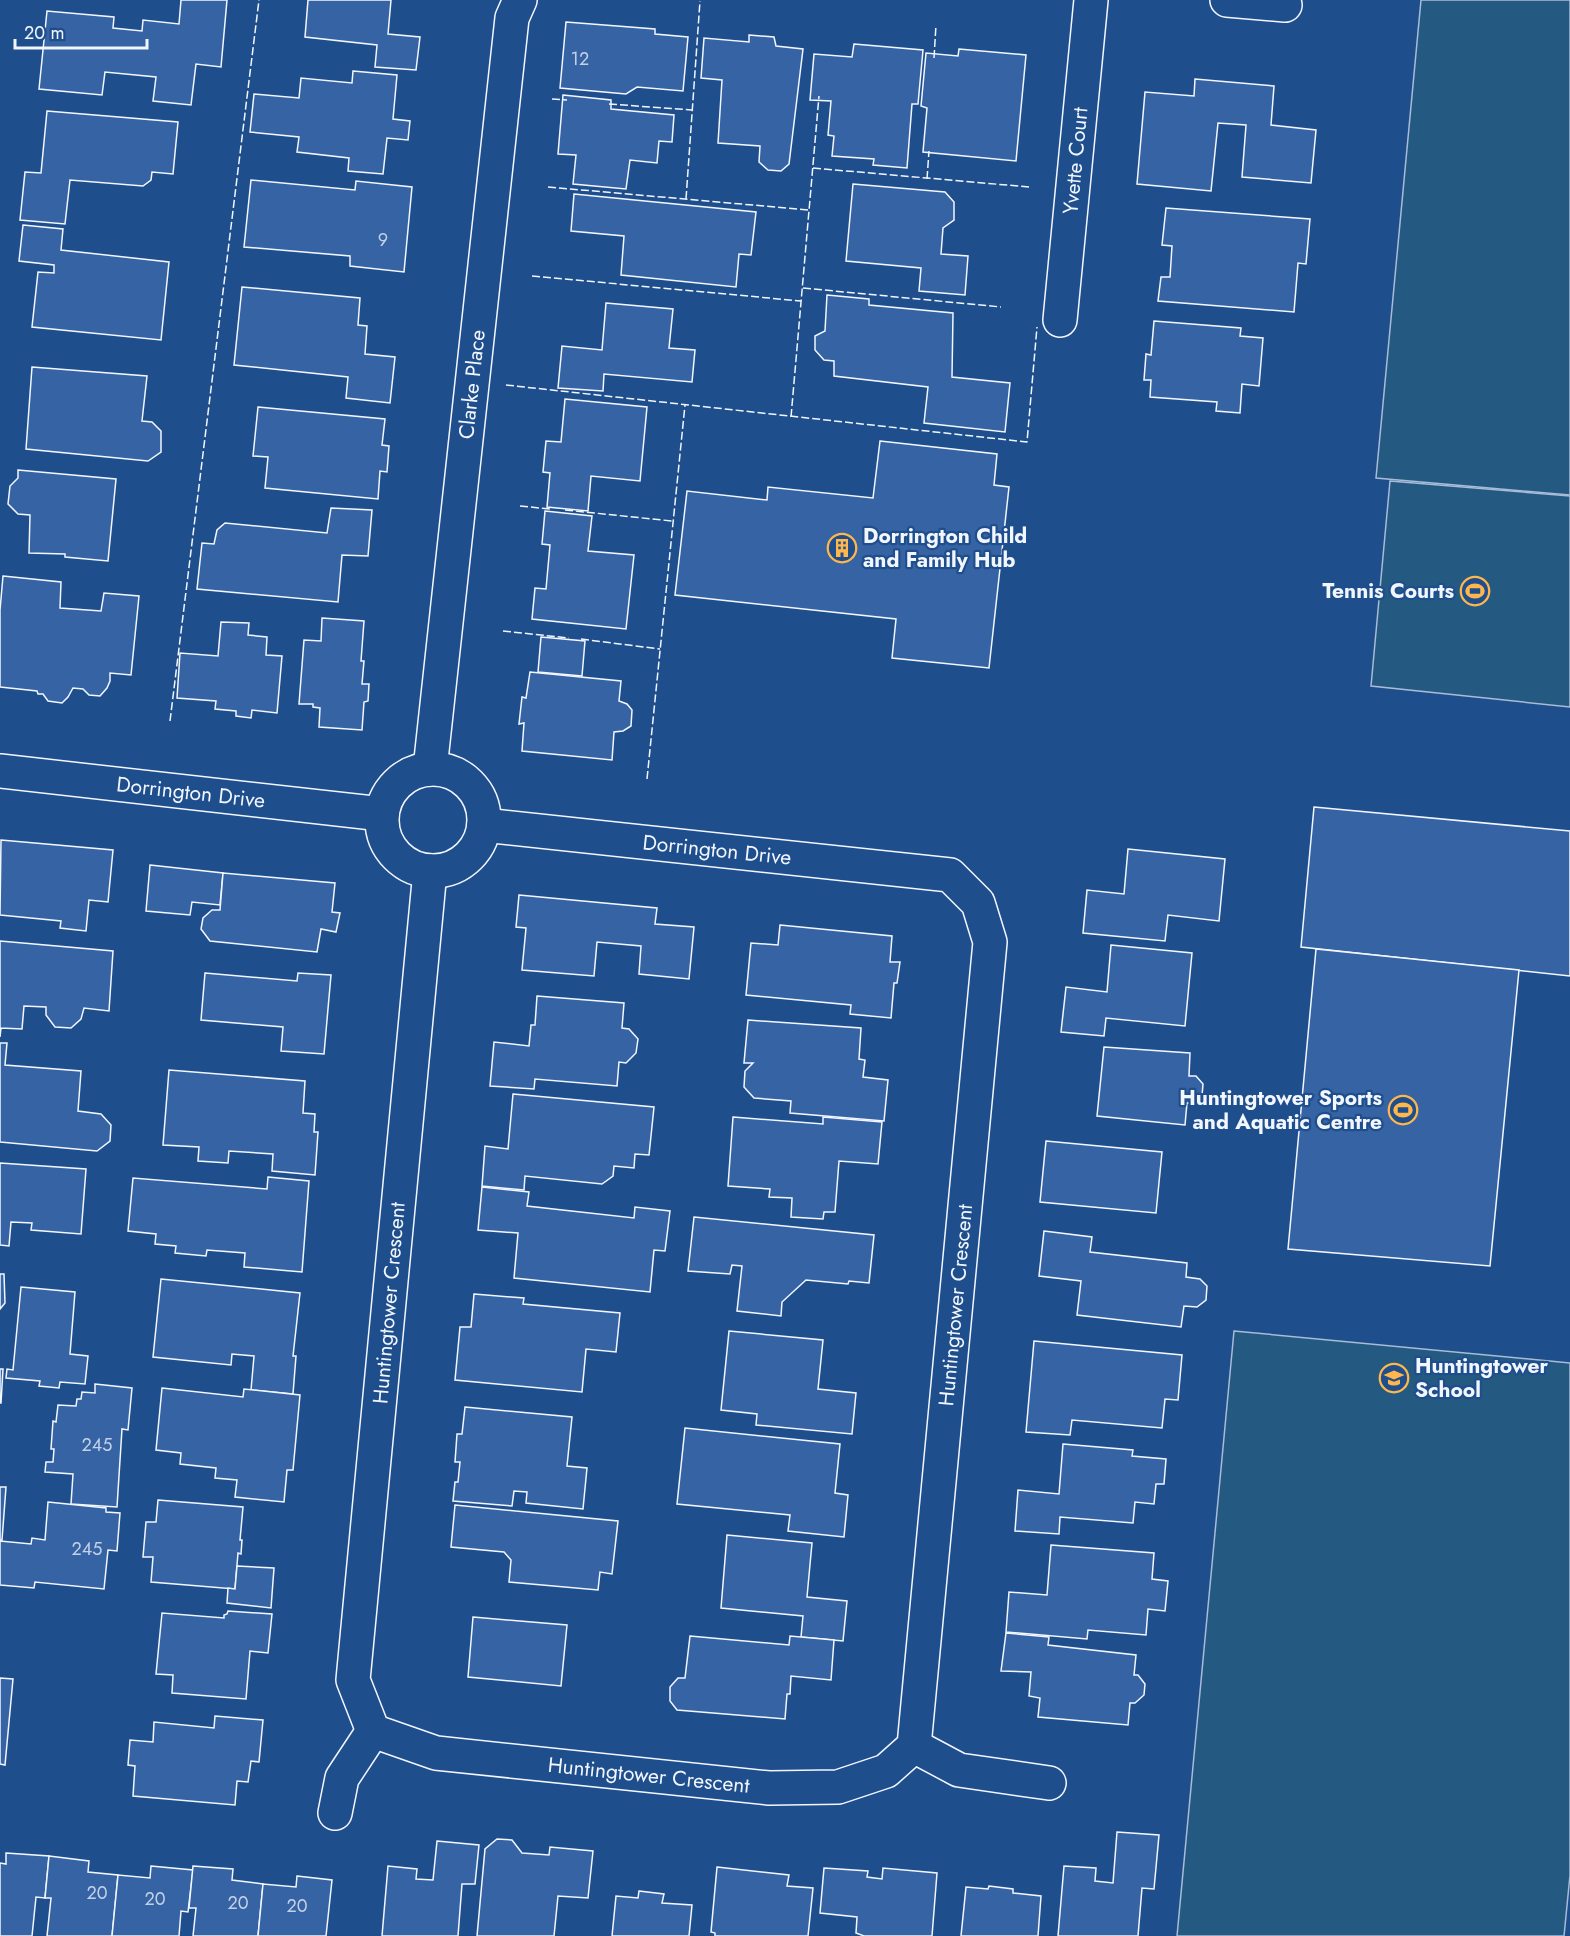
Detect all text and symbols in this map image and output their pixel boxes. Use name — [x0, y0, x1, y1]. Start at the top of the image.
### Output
scale bar — [15, 12, 147, 50]
text: 20 m — [24, 20, 64, 46]
house number: 12 — [571, 46, 589, 72]
street label: Yvette Court — [1055, 106, 1096, 216]
house number: 9 — [378, 227, 388, 253]
street label: Clarke Place — [451, 328, 493, 441]
place label: Dorrington Child and Family Hub — [863, 521, 1027, 575]
building icon: Dorrington Child and Family Hub — [826, 532, 858, 564]
sports icon: Tennis Courts — [1459, 575, 1491, 607]
place label: Tennis Courts — [1322, 576, 1454, 606]
street label: Dorrington Drive — [115, 769, 267, 816]
street label: Dorrington Drive — [641, 827, 793, 873]
place label: Huntingtower Sports and Aquatic Centre — [1179, 1083, 1382, 1137]
sports icon: Huntingtower Sports and Aquatic Centre — [1387, 1094, 1419, 1126]
street label: Huntingtower Crescent — [365, 1201, 413, 1405]
street label: Huntingtower Crescent — [931, 1203, 980, 1407]
place label: Huntingtower School — [1415, 1351, 1548, 1405]
school or university icon: Huntingtower School — [1378, 1362, 1410, 1394]
house number: 245 — [82, 1432, 112, 1458]
house number: 245 — [72, 1536, 102, 1562]
street label: Huntingtower Crescent — [546, 1750, 751, 1801]
house number: 20 — [86, 1880, 108, 1906]
house number: 20 — [144, 1886, 166, 1912]
house number: 20 — [227, 1890, 249, 1916]
house number: 20 — [286, 1893, 308, 1919]

